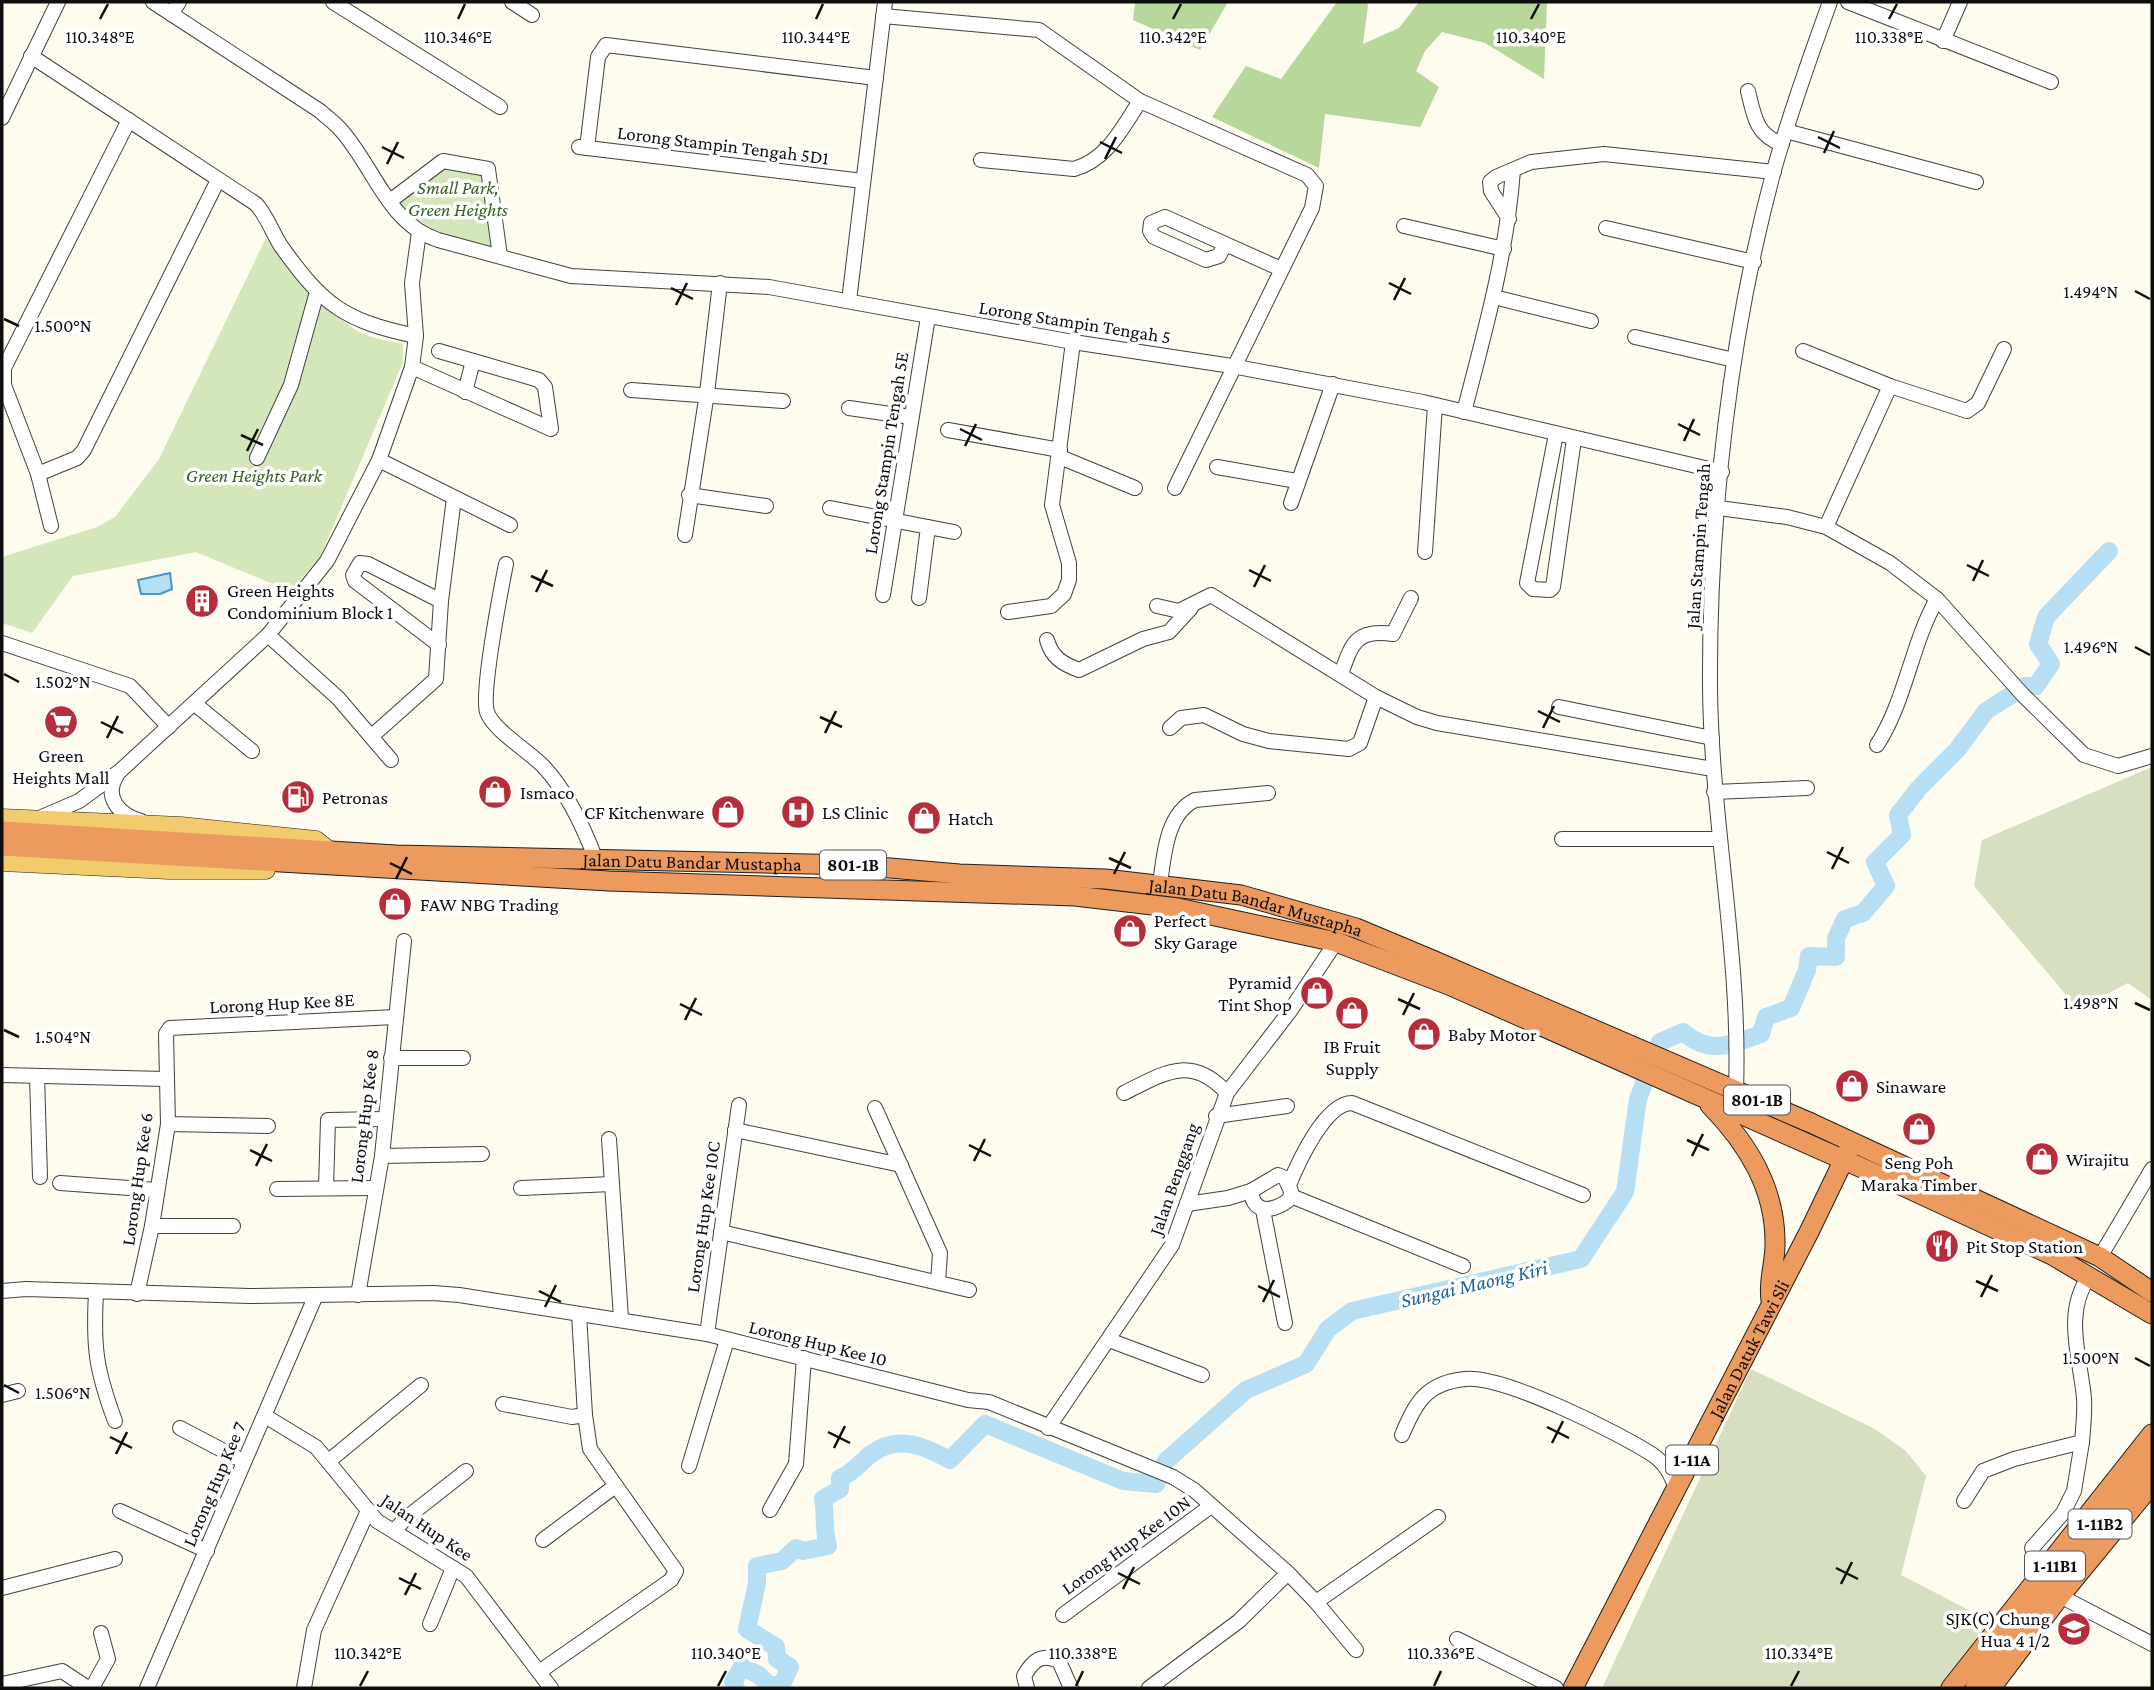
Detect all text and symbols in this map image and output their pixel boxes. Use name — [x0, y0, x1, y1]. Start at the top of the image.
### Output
text: 110.348°E — [65, 27, 135, 47]
text: 110.346°E — [424, 27, 492, 47]
text: 110.344°E — [782, 27, 851, 47]
text: 110.342°E — [1139, 27, 1207, 47]
text: 110.340°E — [1496, 27, 1566, 47]
text: 110.338°E — [1855, 27, 1923, 47]
street label: Lorong Stampin Tengah 5D1 — [616, 122, 830, 168]
park label: Small Park, Green Heights — [408, 177, 508, 220]
text: 1.494°N — [2064, 282, 2119, 302]
street label: Lorong Stampin Tengah 5 — [977, 296, 1173, 348]
text: 1.500°N — [34, 316, 92, 336]
street label: Lorong Stampin Tengah 5E — [860, 350, 912, 556]
street label: Jalan Stampin Tengah — [1682, 462, 1714, 632]
park label: Green Heights Park — [186, 465, 323, 486]
place label: Green Heights Condominium Block 1 — [227, 580, 393, 623]
building icon: Green Heights Condominium Block 1 — [183, 582, 221, 620]
text: 1.496°N — [2064, 637, 2118, 657]
text: 1.502°N — [35, 672, 91, 692]
supermarket icon: Green Heights Mall — [42, 703, 80, 741]
place label: Green Heights Mall — [13, 745, 109, 788]
shop icon: Ismaco — [476, 773, 514, 811]
fuel station icon: Petronas — [279, 778, 317, 816]
place label: Ismaco — [520, 782, 575, 803]
place label: Petronas — [322, 787, 388, 808]
shop icon: CF Kitchenware — [709, 793, 747, 831]
hospital icon: LS Clinic — [779, 793, 817, 831]
shop icon: Hatch — [905, 799, 943, 837]
place label: CF Kitchenware — [584, 802, 704, 823]
place label: LS Clinic — [822, 802, 888, 823]
place label: Hatch — [948, 808, 993, 829]
street label: Jalan Datu Bandar Mustapha — [580, 849, 802, 874]
road number: 801-1B — [820, 850, 886, 880]
street label: Jalan Datu Bandar Mustapha — [1146, 873, 1366, 940]
shop icon: FAW NBG Trading — [376, 885, 414, 923]
place label: FAW NBG Trading — [420, 894, 559, 915]
place label: Perfect Sky Garage — [1154, 910, 1237, 953]
shop icon: Perfect Sky Garage — [1111, 912, 1149, 950]
place label: Pyramid Tint Shop — [1218, 972, 1292, 1015]
shop icon: Pyramid Tint Shop — [1298, 974, 1336, 1012]
street label: Lorong Hup Kee 8E — [209, 989, 355, 1017]
text: 1.498°N — [2063, 993, 2119, 1013]
shop icon: IB Fruit Supply — [1333, 994, 1371, 1032]
shop icon: Baby Motor — [1405, 1015, 1443, 1053]
place label: Baby Motor — [1448, 1024, 1537, 1045]
text: 1.504°N — [35, 1027, 91, 1047]
place label: IB Fruit Supply — [1323, 1036, 1381, 1079]
street label: Lorong Hup Kee 8 — [345, 1048, 383, 1184]
shop icon: Sinaware — [1833, 1067, 1871, 1105]
place label: Sinaware — [1876, 1076, 1946, 1097]
road number: 801-1B — [1724, 1086, 1790, 1114]
shop icon: Seng Poh Maraka Timber — [1900, 1110, 1938, 1148]
street label: Lorong Hup Kee 6 — [117, 1111, 157, 1247]
street label: Jalan Benggang — [1144, 1120, 1203, 1240]
street label: Lorong Hup Kee 10C — [682, 1140, 724, 1294]
shop icon: Wirajitu — [2023, 1140, 2061, 1178]
place label: Wirajitu — [2066, 1149, 2129, 1171]
place label: Seng Poh Maraka Timber — [1861, 1152, 1978, 1195]
restaurant icon: Pit Stop Station — [1923, 1227, 1961, 1265]
place label: Pit Stop Station — [1966, 1236, 2083, 1257]
water label: Sungai Maong Kiri — [1398, 1255, 1550, 1313]
street label: Jalan Datuk Tawi Sli — [1703, 1276, 1793, 1423]
street label: Lorong Hup Kee 10 — [747, 1316, 889, 1370]
text: 1.500°N — [2062, 1348, 2120, 1368]
text: 1.506°N — [35, 1383, 91, 1403]
street label: Lorong Hup Kee 7 — [178, 1418, 250, 1550]
road number: 1-11A — [1666, 1446, 1718, 1475]
street label: Jalan Hup Kee — [376, 1488, 477, 1565]
street label: Lorong Hup Kee 10N — [1057, 1491, 1195, 1599]
road number: 1-11B2 — [2068, 1510, 2132, 1539]
road number: 1-11B1 — [2025, 1552, 2085, 1581]
place label: SJK(C) Chung Hua 4 1/2 — [1946, 1608, 2050, 1651]
school or university icon: SJK(C) Chung Hua 4 1/2 — [2055, 1610, 2093, 1648]
text: 110.342°E — [334, 1643, 402, 1663]
text: 110.340°E — [691, 1643, 761, 1663]
text: 110.338°E — [1049, 1643, 1117, 1663]
text: 110.336°E — [1407, 1643, 1475, 1663]
text: 110.334°E — [1765, 1643, 1833, 1663]

